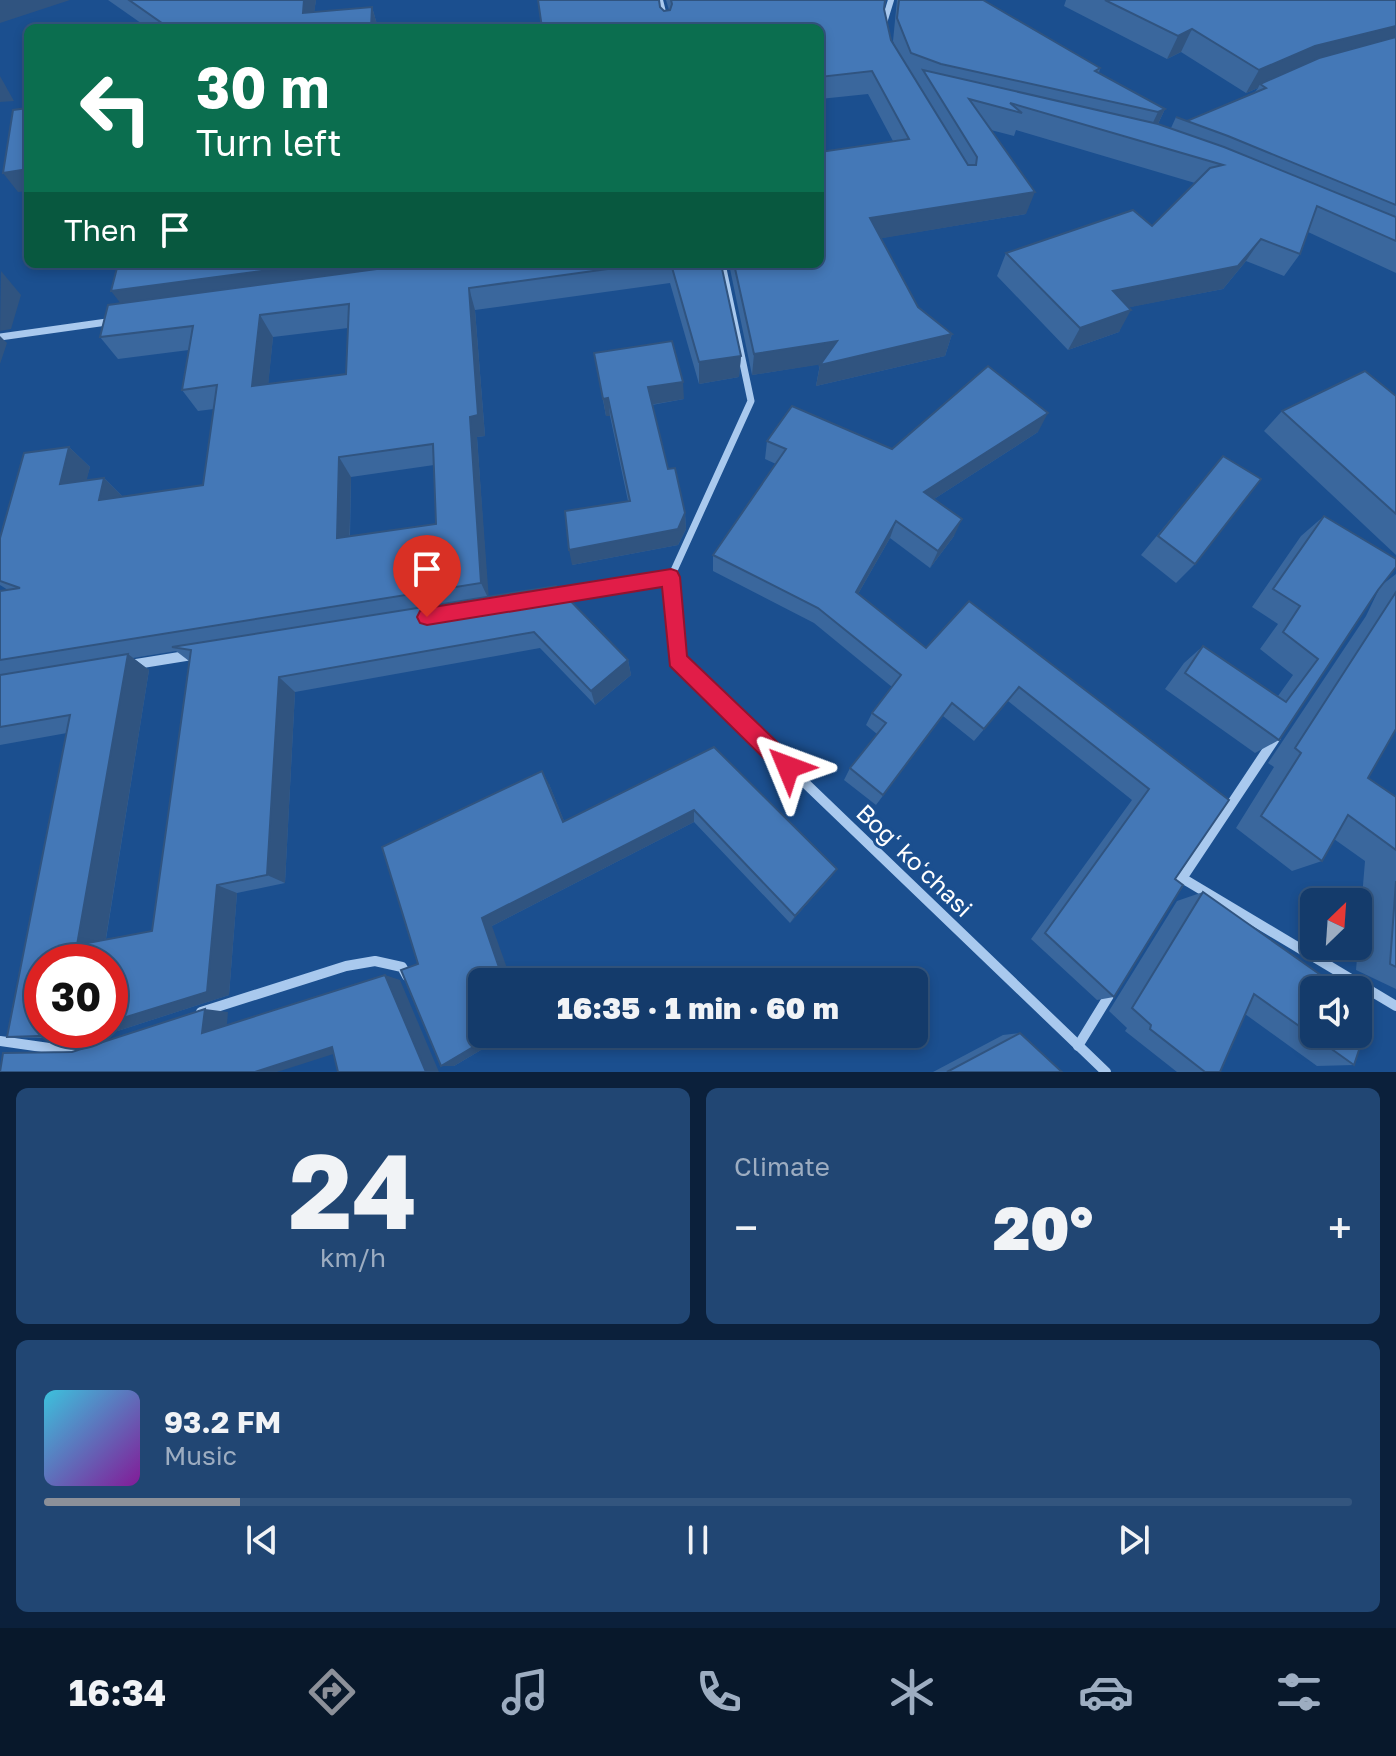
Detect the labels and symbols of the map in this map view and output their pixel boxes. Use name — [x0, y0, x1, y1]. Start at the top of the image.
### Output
pin — [393, 535, 461, 617]
position arrow — [746, 725, 830, 809]
street label: Bogʻ koʻchasi — [851, 797, 979, 922]
north arrow — [1300, 888, 1372, 960]
speed limit sign: 30 — [24, 944, 128, 1048]

